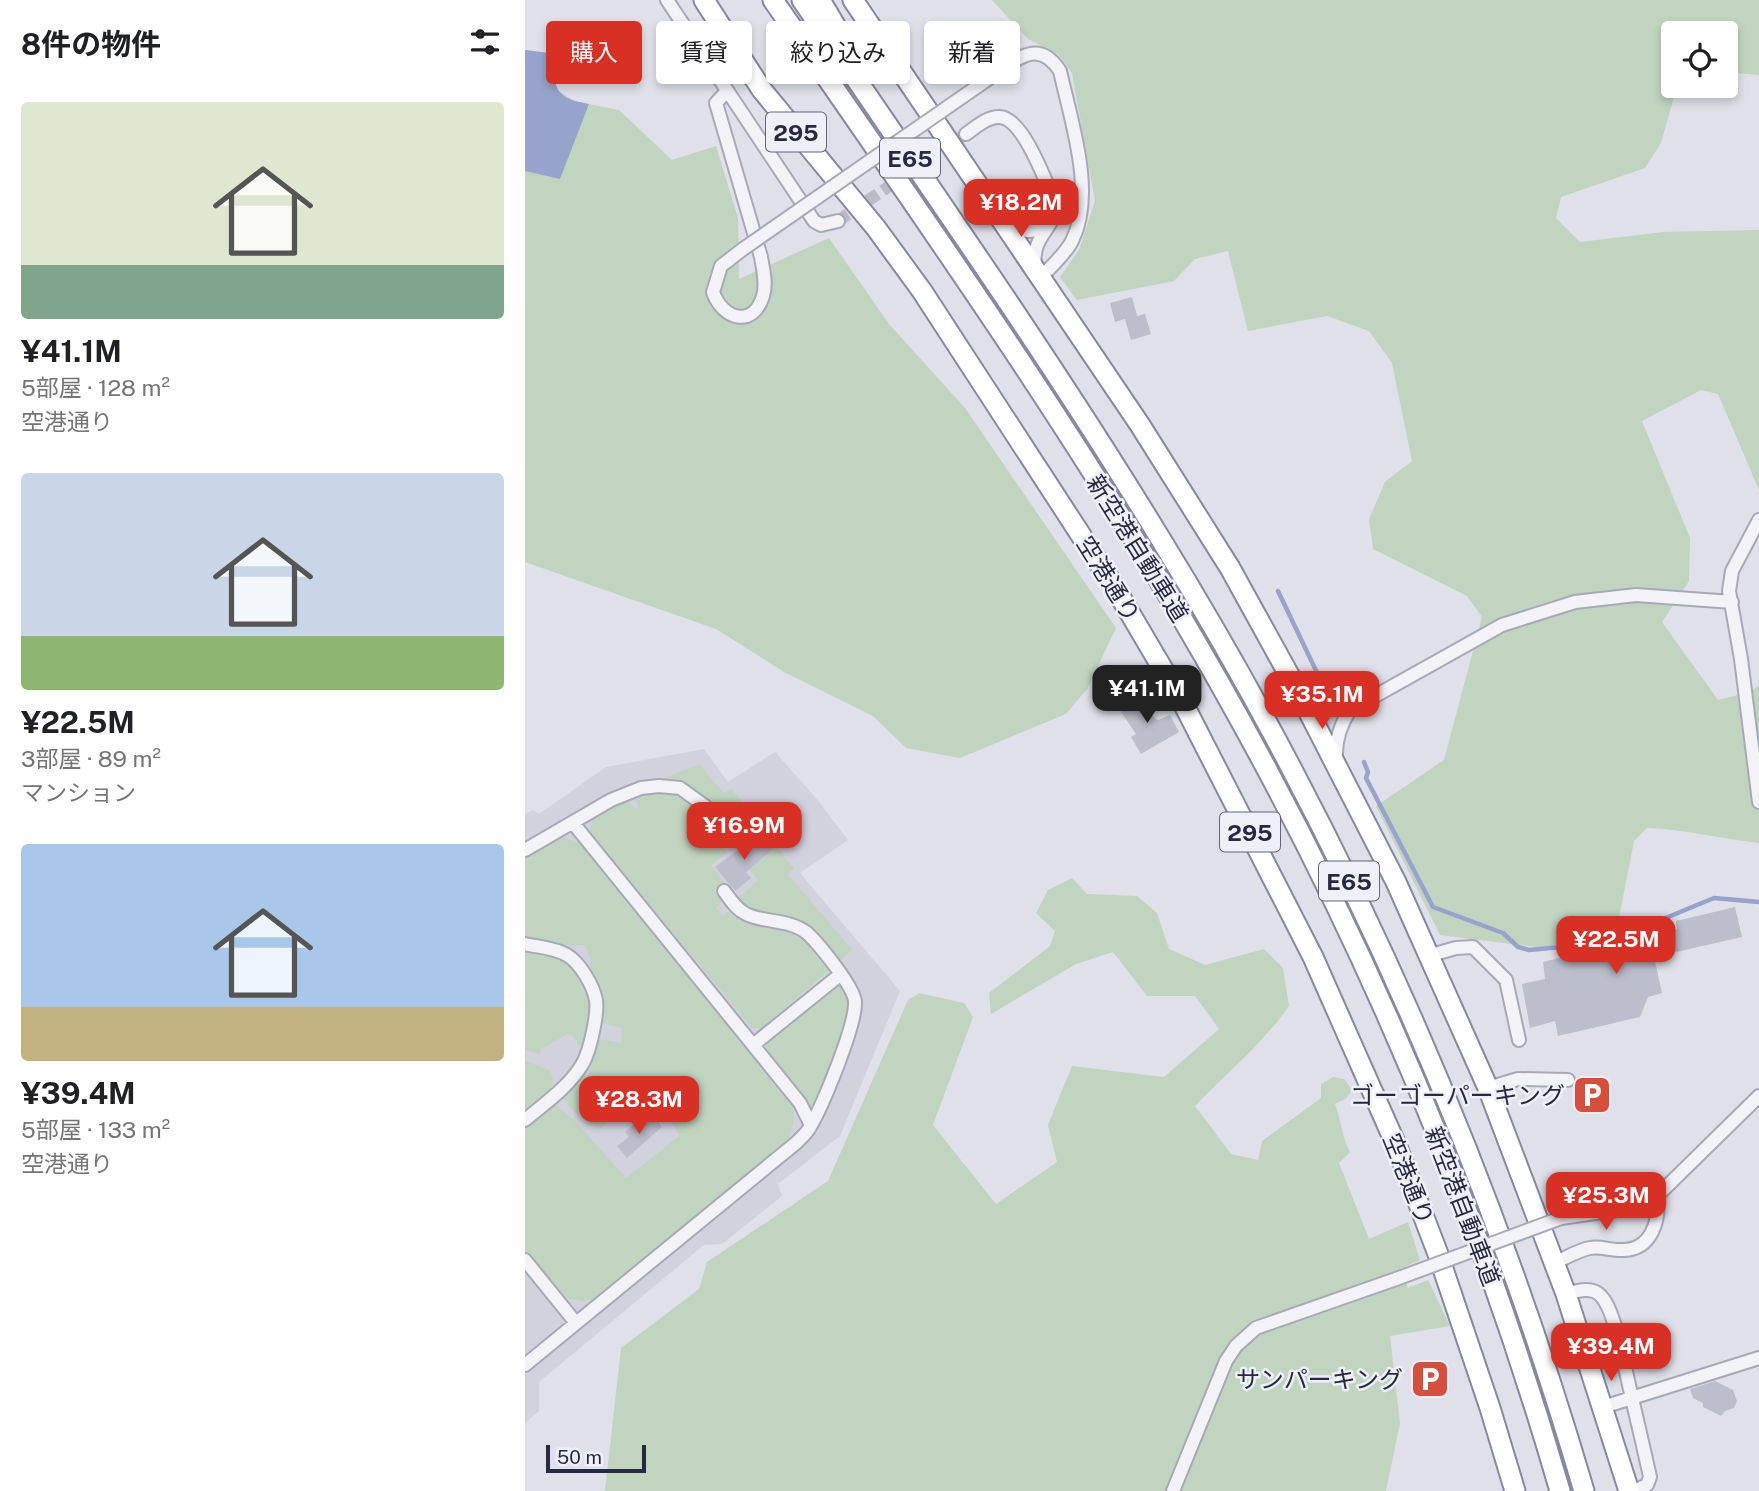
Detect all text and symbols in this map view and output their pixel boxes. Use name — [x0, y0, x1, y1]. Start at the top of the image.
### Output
chip: 購入 — [546, 21, 642, 84]
chip: 賃貸 — [656, 21, 752, 84]
chip: 絞り込み — [766, 21, 910, 84]
chip: 新着 — [924, 21, 1020, 84]
map controls — [1661, 21, 1738, 98]
button: locate — [1661, 21, 1738, 98]
icon: filters — [466, 23, 504, 61]
text: 8件の物件 — [21, 26, 161, 62]
road number: 295 — [766, 113, 826, 152]
road number: E65 — [880, 139, 940, 178]
icon: home — [200, 148, 326, 274]
pin: ¥18.2M — [964, 180, 1078, 239]
text: ¥18.2M — [980, 188, 1062, 215]
text: ¥41.1M — [21, 333, 122, 369]
text: 5部屋 · 128 m² — [21, 374, 170, 401]
text: 空港通り — [21, 408, 113, 435]
street label: 新空港自動車道 — [1082, 469, 1194, 627]
icon: home — [200, 519, 326, 645]
street label: 空港通り — [1072, 531, 1146, 627]
pin: ¥41.1M — [1090, 666, 1204, 725]
pin: ¥35.1M — [1265, 672, 1379, 731]
text: ¥41.1M — [1108, 674, 1186, 701]
text: ¥35.1M — [1280, 680, 1364, 707]
text: ¥22.5M — [21, 704, 135, 740]
text: 3部屋 · 89 m² — [21, 745, 161, 772]
text: マンション — [21, 779, 136, 806]
pin: ¥16.9M — [687, 802, 801, 862]
text: ¥16.9M — [703, 811, 785, 838]
road number: 295 — [1220, 812, 1280, 852]
road number: E65 — [1319, 862, 1379, 900]
icon: home — [200, 890, 326, 1016]
pin: ¥22.5M — [1559, 916, 1673, 976]
text: ¥22.5M — [1572, 925, 1660, 952]
parking icon: ゴーゴーパーキング — [1571, 1074, 1613, 1116]
text: ¥39.4M — [21, 1075, 136, 1111]
pin: ¥28.3M — [582, 1076, 696, 1136]
place label: ゴーゴーパーキング — [1350, 1081, 1565, 1109]
text: ¥28.3M — [595, 1085, 683, 1112]
text: 5部屋 · 133 m² — [21, 1116, 170, 1143]
street label: 新空港自動車道 — [1420, 1123, 1506, 1289]
street label: 空港通り — [1378, 1129, 1440, 1229]
text: 空港通り — [21, 1150, 113, 1177]
pin: ¥25.3M — [1549, 1172, 1663, 1232]
text: ¥25.3M — [1562, 1181, 1650, 1208]
pin: ¥39.4M — [1554, 1324, 1668, 1383]
text: ¥39.4M — [1567, 1332, 1655, 1359]
parking icon: サンパーキング — [1409, 1358, 1451, 1400]
place label: サンパーキング — [1236, 1365, 1403, 1393]
scale bar — [546, 1442, 646, 1474]
text: 50 m — [557, 1446, 602, 1468]

